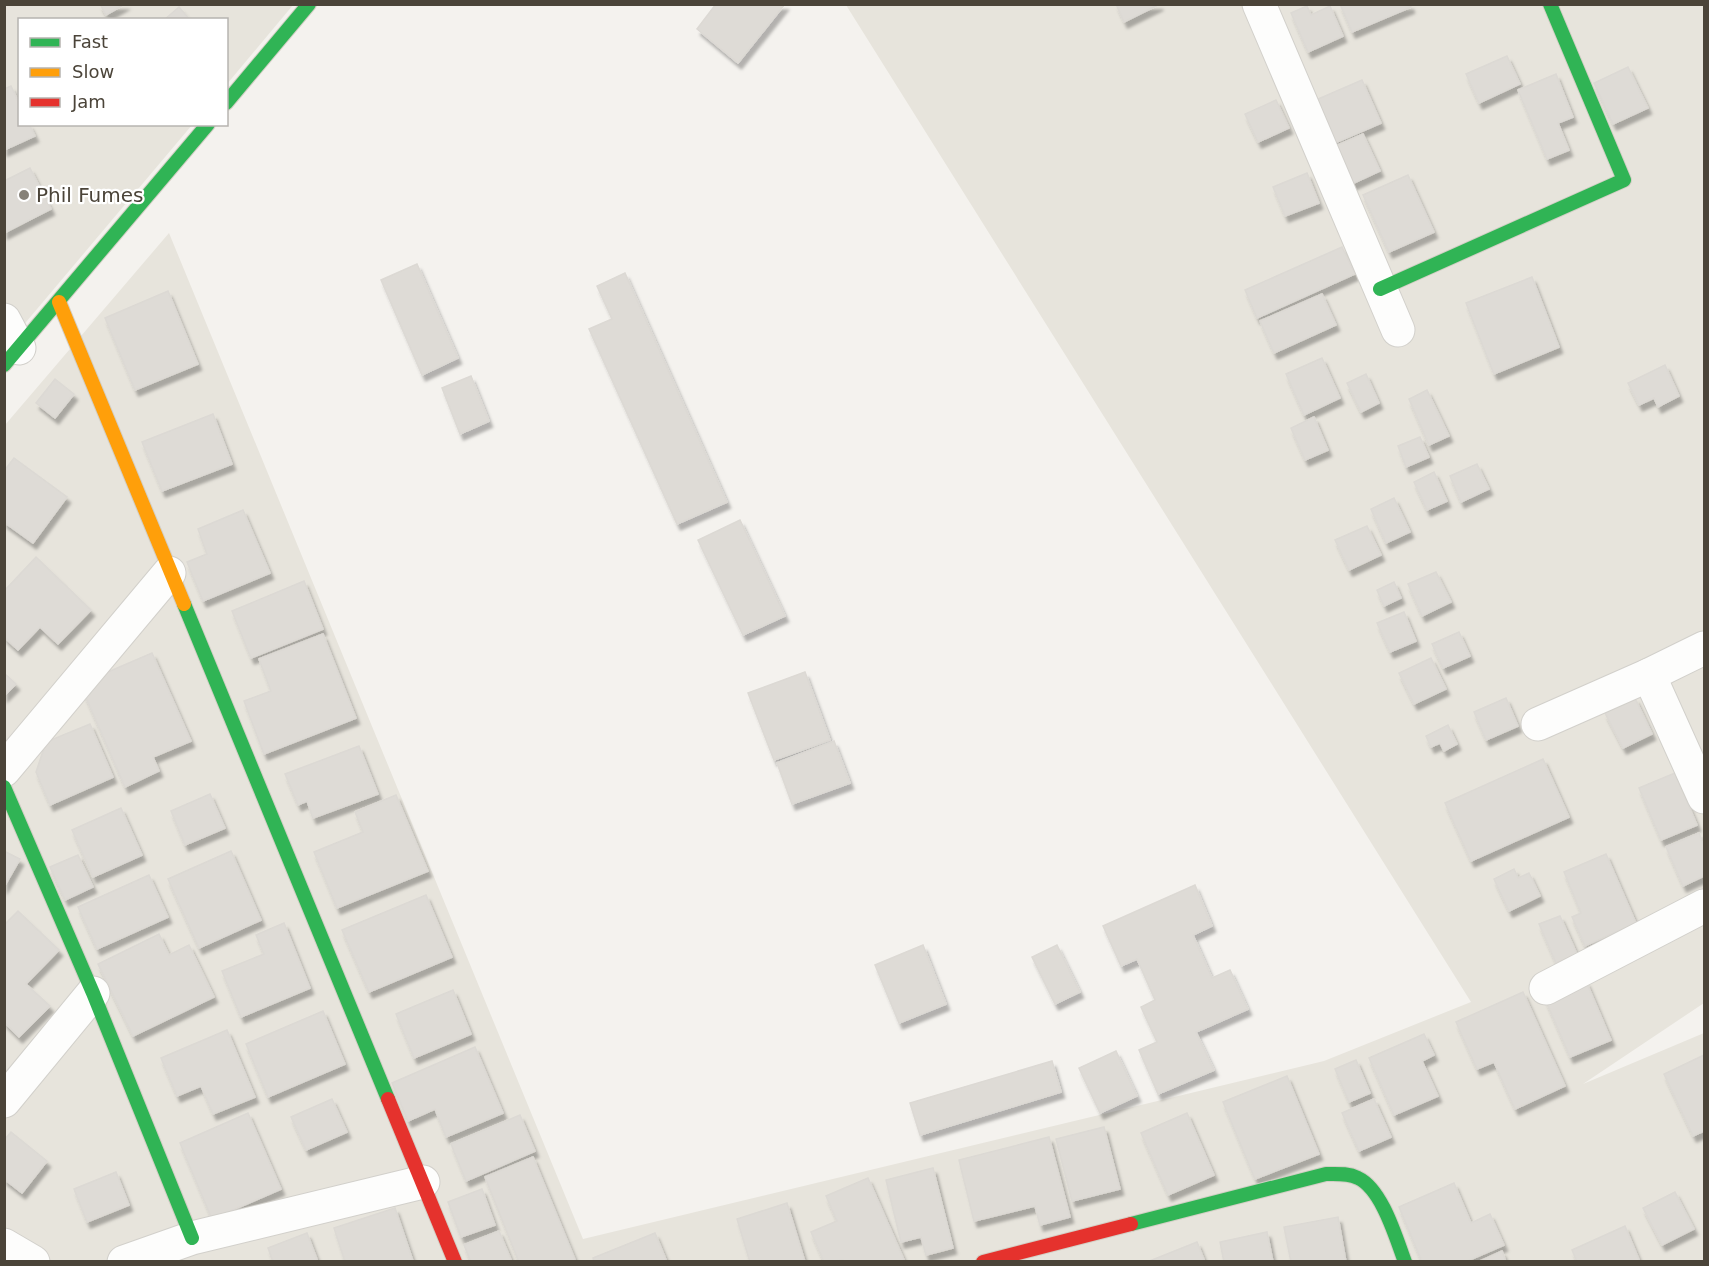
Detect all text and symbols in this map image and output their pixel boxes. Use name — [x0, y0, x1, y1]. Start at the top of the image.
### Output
legend — [18, 18, 228, 126]
text: Fast — [72, 31, 108, 52]
text: Slow — [72, 61, 114, 82]
text: Jam — [71, 91, 106, 112]
place label: Phil Fumes — [36, 183, 144, 207]
marker: Phil Fumes — [17, 188, 31, 202]

